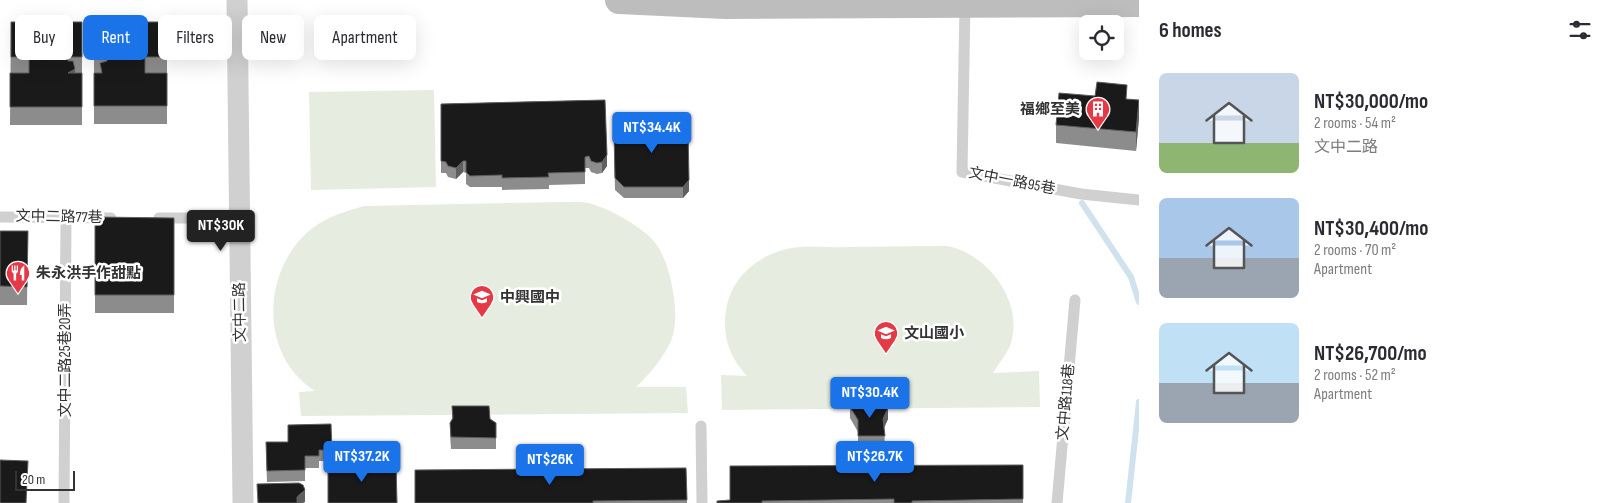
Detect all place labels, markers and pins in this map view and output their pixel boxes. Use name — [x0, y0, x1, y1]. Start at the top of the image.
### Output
building icon: 福鄉至美 — [1085, 96, 1111, 130]
place label: 福鄉至美 — [1020, 100, 1080, 119]
pin: NT$34.4K — [600, 112, 704, 154]
pin: NT$30K — [180, 210, 262, 252]
restaurant icon: 朱永洪手作甜點 — [5, 260, 31, 294]
place label: 朱永洪手作甜點 — [36, 264, 141, 283]
school or university icon: 中興國中 — [469, 284, 495, 318]
place label: 中興國中 — [500, 288, 560, 307]
school or university icon: 文山國小 — [873, 320, 899, 354]
place label: 文山國小 — [904, 324, 965, 343]
pin: NT$30.4K — [818, 376, 922, 419]
pin: NT$37.2K — [310, 440, 414, 483]
pin: NT$26.7K — [823, 440, 927, 483]
pin: NT$26K — [509, 444, 591, 486]

